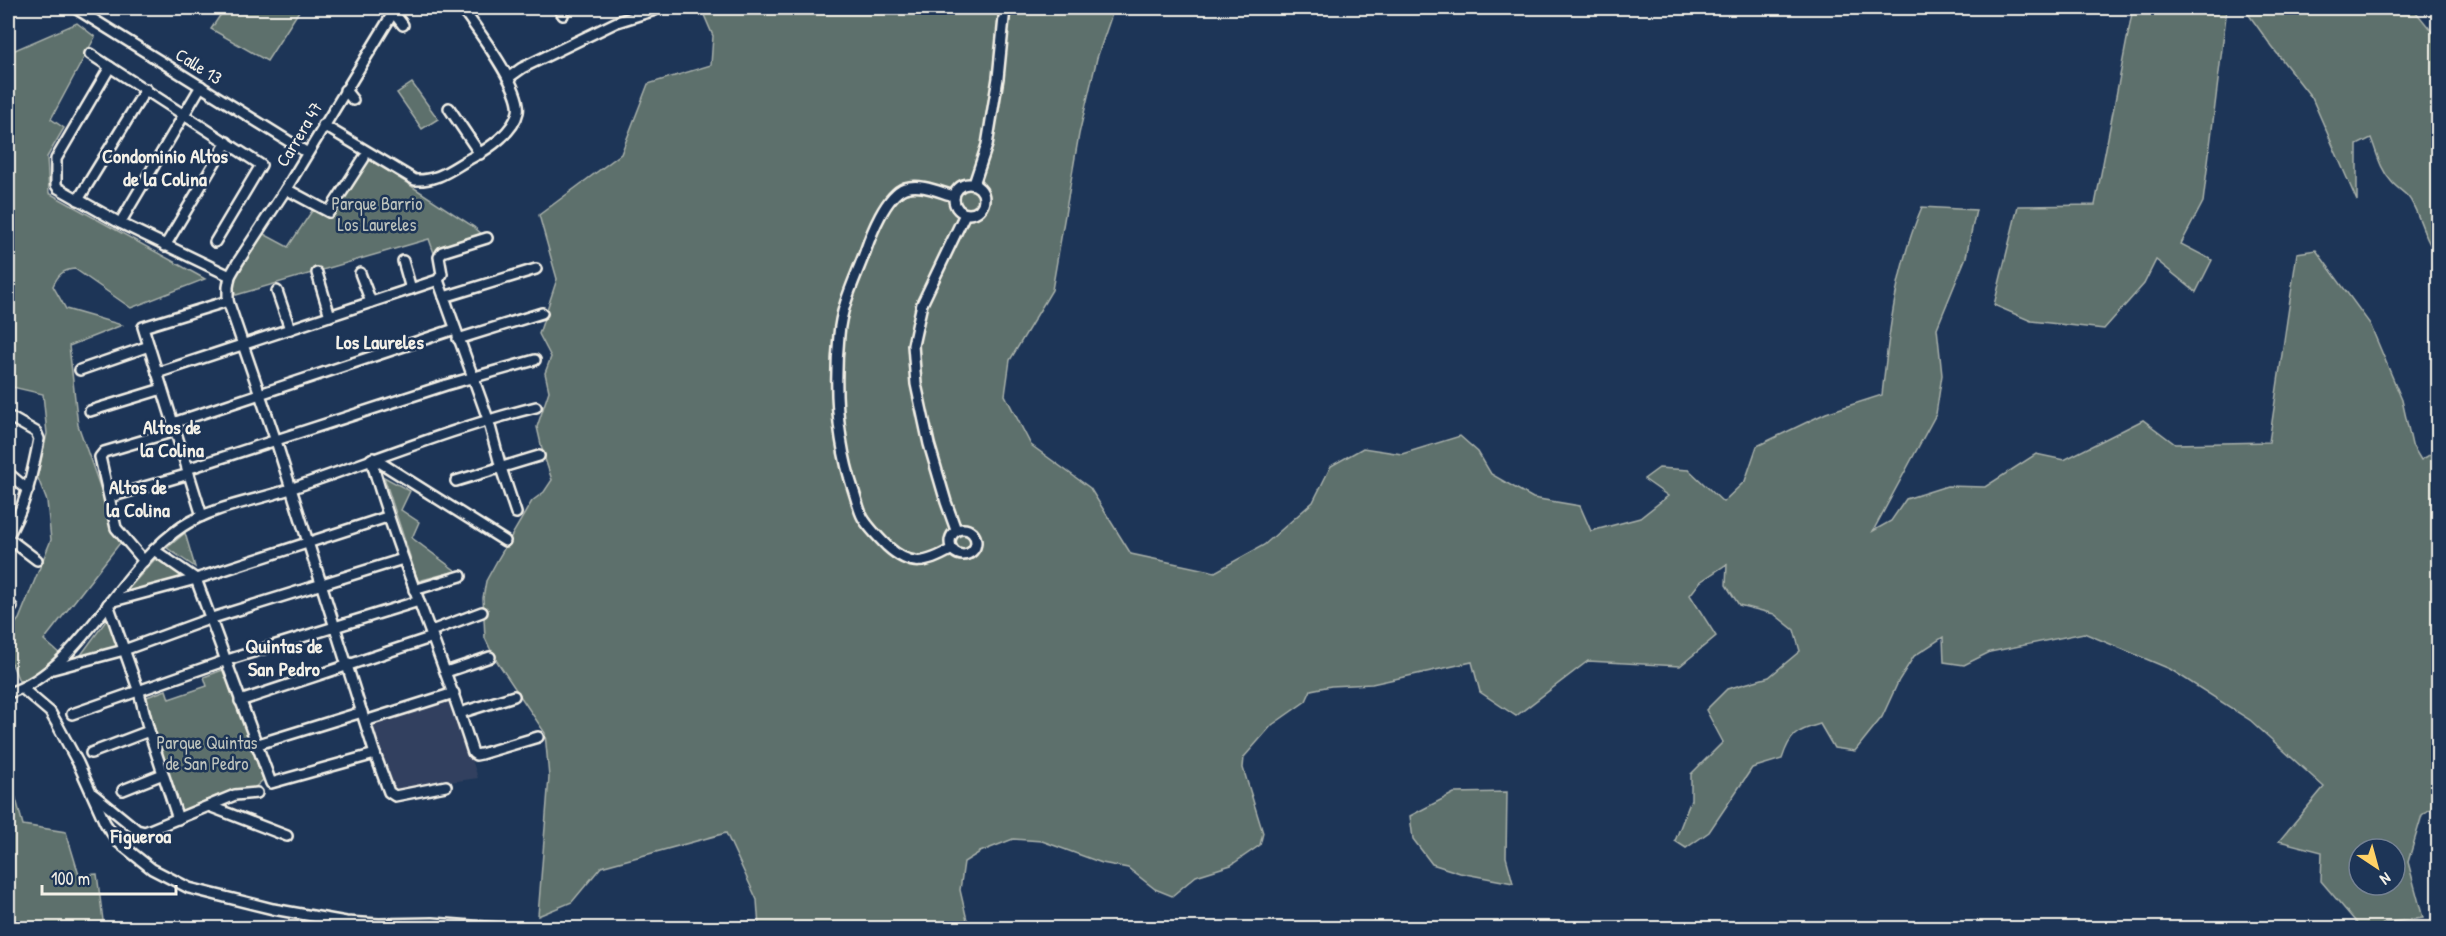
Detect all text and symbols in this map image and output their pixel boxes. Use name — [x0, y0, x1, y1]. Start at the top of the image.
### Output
street label: Calle 13 — [171, 42, 227, 90]
street label: Carrera 47 — [270, 97, 328, 171]
district label: Condominio Altos de la Colina — [102, 142, 228, 192]
park label: Parque Barrio Los Laureles — [332, 191, 422, 237]
district label: Los Laureles — [336, 328, 424, 355]
district label: Altos de la Colina — [140, 413, 204, 463]
district label: Altos de la Colina — [106, 473, 170, 523]
district label: Quintas de San Pedro — [245, 632, 323, 682]
park label: Parque Quintas de San Pedro — [157, 730, 257, 776]
district label: Figueroa — [110, 822, 171, 850]
north arrow — [2347, 837, 2407, 897]
scale bar — [42, 858, 176, 896]
text: 100 m — [51, 866, 90, 891]
text: N — [2376, 868, 2396, 891]

